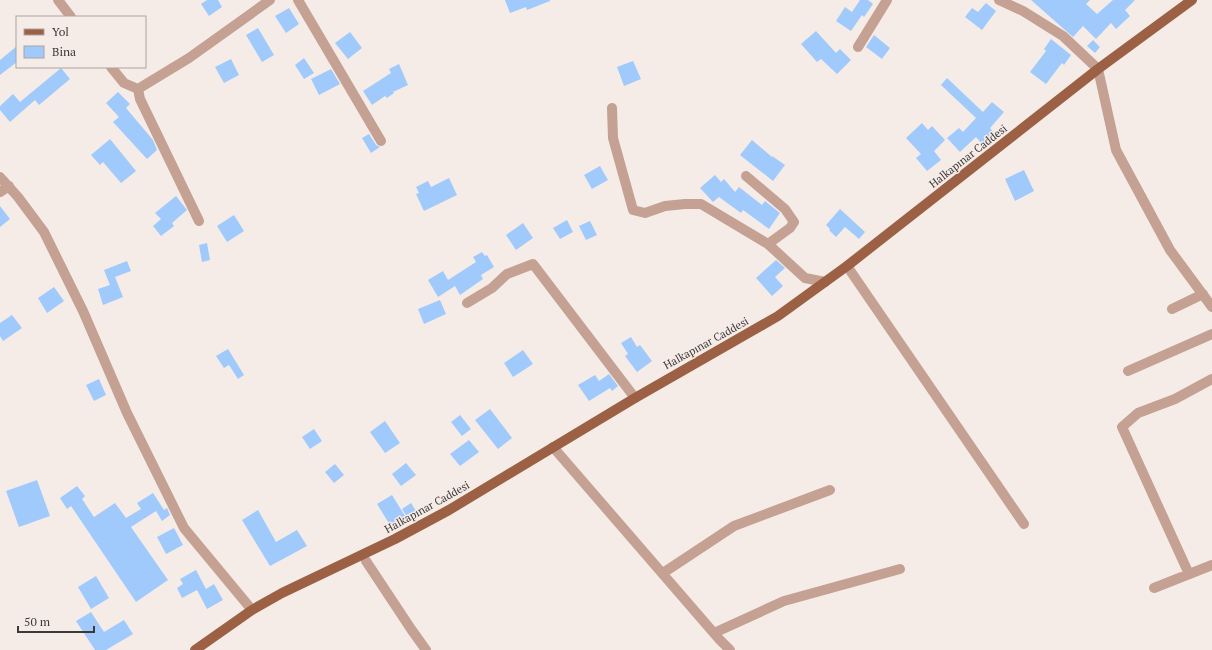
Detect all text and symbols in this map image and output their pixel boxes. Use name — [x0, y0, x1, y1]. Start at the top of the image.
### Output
legend — [16, 16, 146, 68]
text: Yol — [52, 24, 69, 39]
text: Bina — [52, 44, 76, 59]
street label: Halkapınar Caddesi — [926, 121, 1010, 191]
street label: Halkapınar Caddesi — [661, 314, 751, 372]
street label: Halkapınar Caddesi — [382, 478, 472, 536]
scale bar — [18, 608, 94, 634]
text: 50 m — [24, 614, 51, 629]

